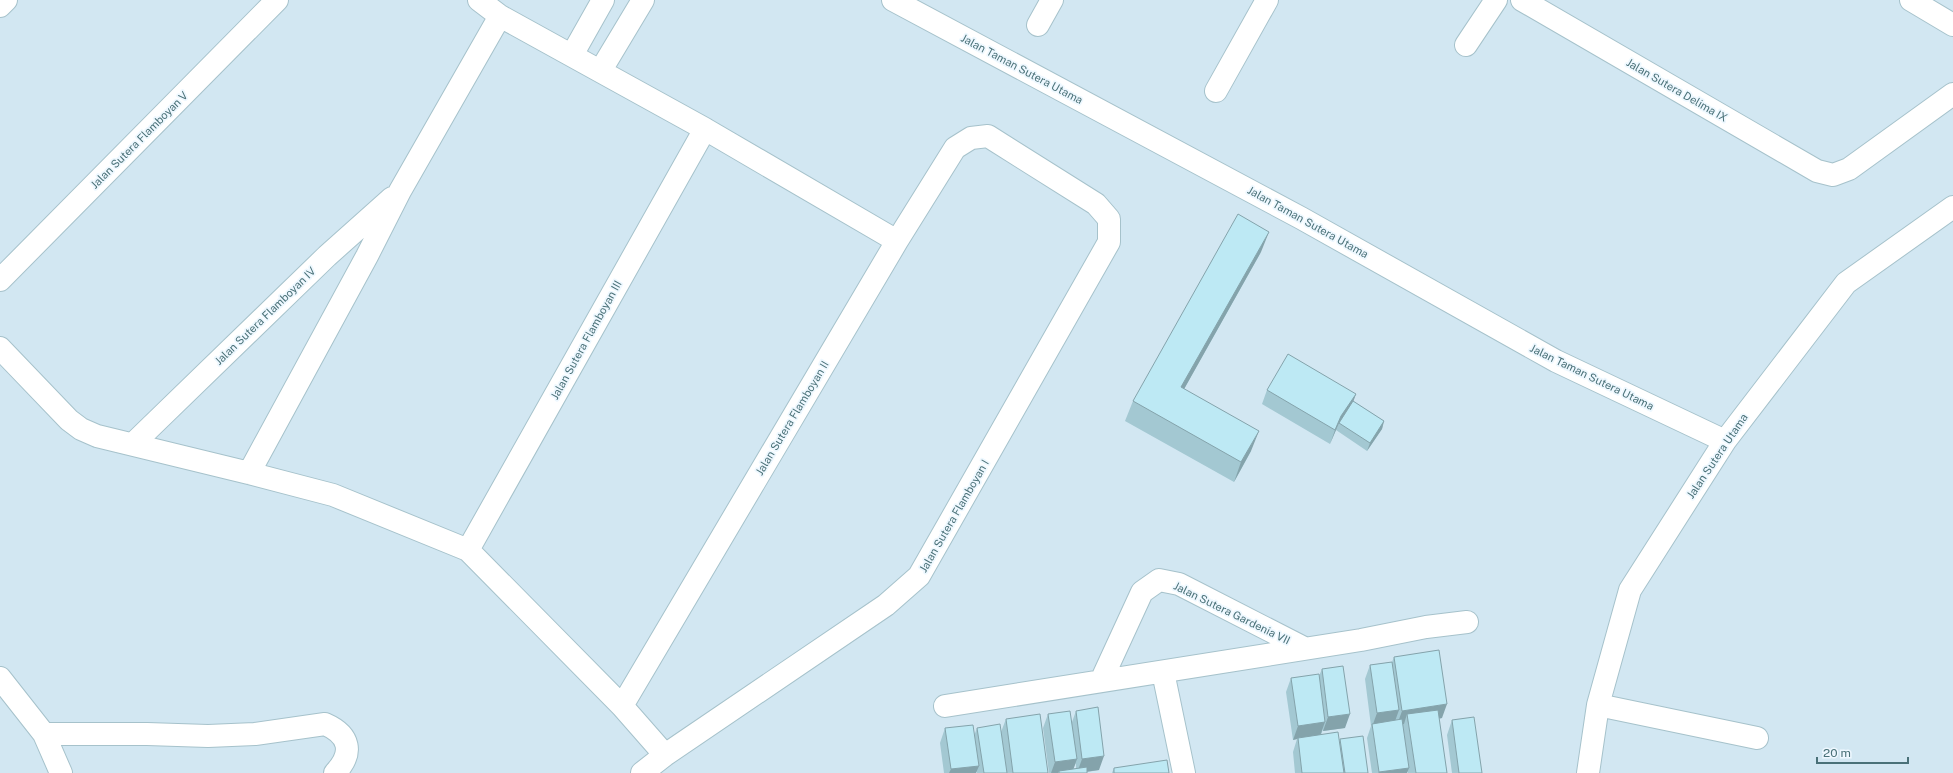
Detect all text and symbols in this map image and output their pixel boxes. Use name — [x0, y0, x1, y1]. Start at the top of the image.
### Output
street label: Jalan Taman Sutera Utama — [959, 32, 1085, 106]
street label: Jalan Sutera Delima IX — [1624, 56, 1730, 124]
street label: Jalan Sutera Flamboyan V — [88, 89, 190, 191]
street label: Jalan Taman Sutera Utama — [1246, 184, 1370, 260]
street label: Jalan Sutera Flamboyan IV — [212, 264, 318, 367]
street label: Jalan Sutera Flamboyan III — [548, 278, 624, 402]
street label: Jalan Taman Sutera Utama — [1528, 342, 1656, 412]
street label: Jalan Sutera Flamboyan II — [753, 359, 831, 477]
street label: Jalan Sutera Utama — [1684, 411, 1750, 501]
street label: Jalan Sutera Flamboyan I — [917, 458, 991, 574]
street label: Jalan Sutera Gardenia VII — [1172, 580, 1292, 646]
scale bar — [1817, 739, 1908, 765]
text: 20 m — [1823, 746, 1851, 760]

